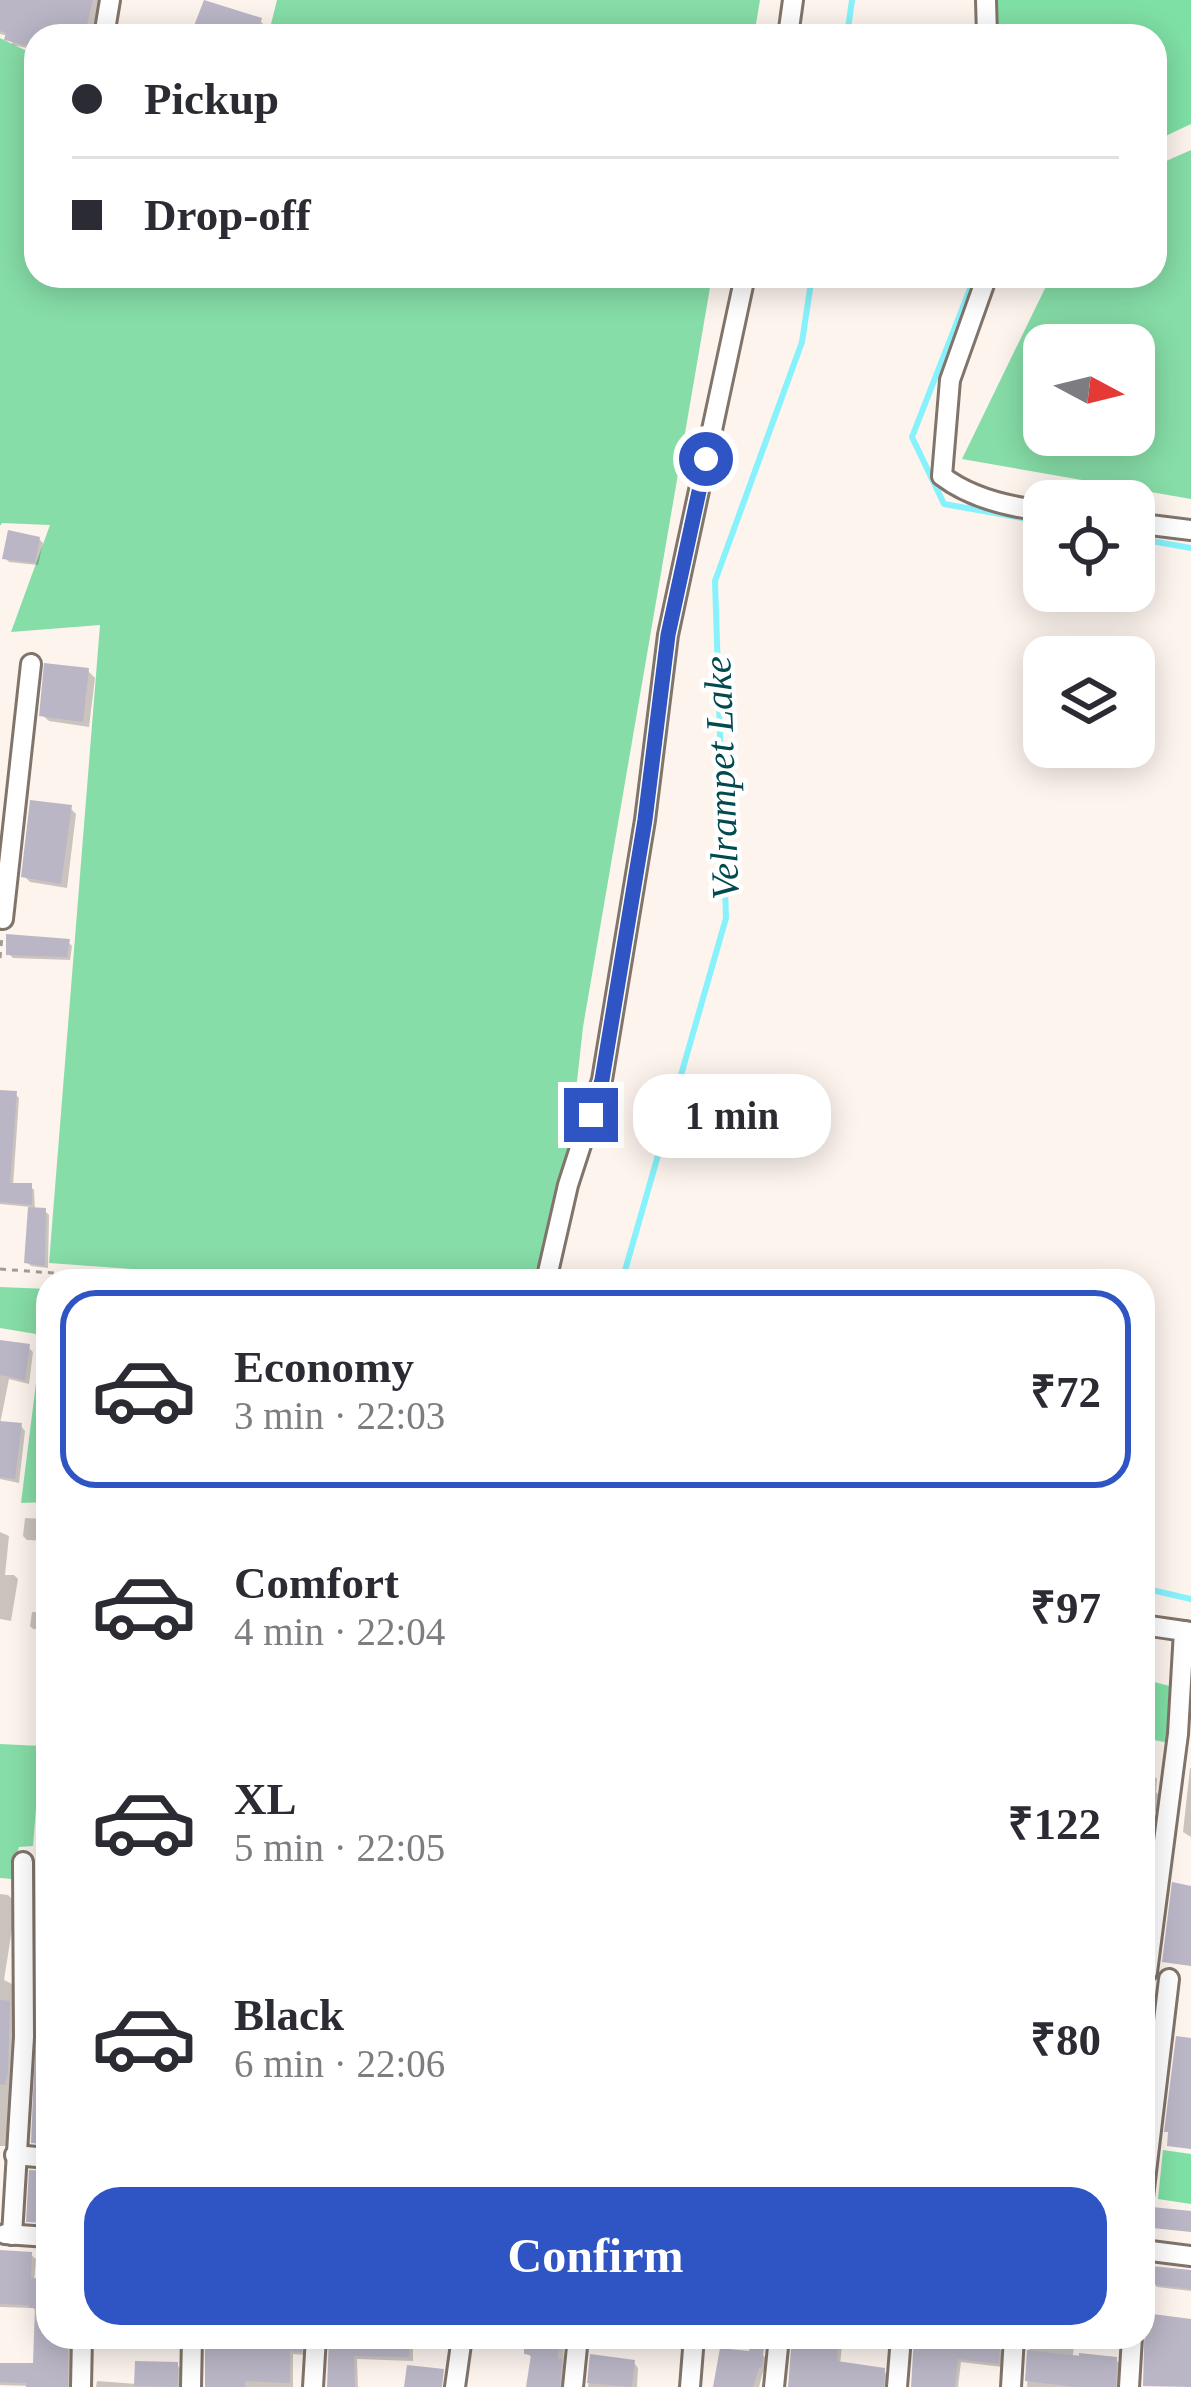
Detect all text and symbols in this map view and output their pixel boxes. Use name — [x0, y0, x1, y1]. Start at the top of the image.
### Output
text: Pickup — [144, 74, 279, 124]
text: Drop-off — [144, 190, 311, 240]
north arrow — [1023, 324, 1155, 456]
map controls — [1023, 324, 1155, 768]
route start — [679, 432, 733, 486]
button: locate — [1023, 480, 1155, 612]
button: layers — [1023, 636, 1155, 768]
water label: Velrampet Lake — [695, 655, 748, 901]
callout: 1 min — [633, 1073, 831, 1157]
route end — [564, 1088, 618, 1142]
text: 1 min — [685, 1094, 779, 1137]
icon: car — [90, 1335, 198, 1443]
text: Economy — [234, 1342, 414, 1392]
text: ₹72 — [1030, 1367, 1101, 1417]
text: 3 min · 22:03 — [234, 1394, 445, 1437]
icon: car — [90, 1551, 198, 1659]
text: Comfort — [234, 1558, 399, 1608]
text: ₹97 — [1030, 1583, 1101, 1633]
text: 4 min · 22:04 — [234, 1610, 445, 1653]
icon: car — [90, 1767, 198, 1875]
text: XL — [234, 1774, 297, 1824]
text: ₹122 — [1008, 1799, 1101, 1849]
text: 5 min · 22:05 — [234, 1826, 445, 1869]
icon: car — [90, 1983, 198, 2091]
text: Black — [234, 1990, 344, 2040]
text: ₹80 — [1030, 2015, 1101, 2065]
text: 6 min · 22:06 — [234, 2042, 445, 2085]
button: Confirm — [84, 2187, 1107, 2325]

